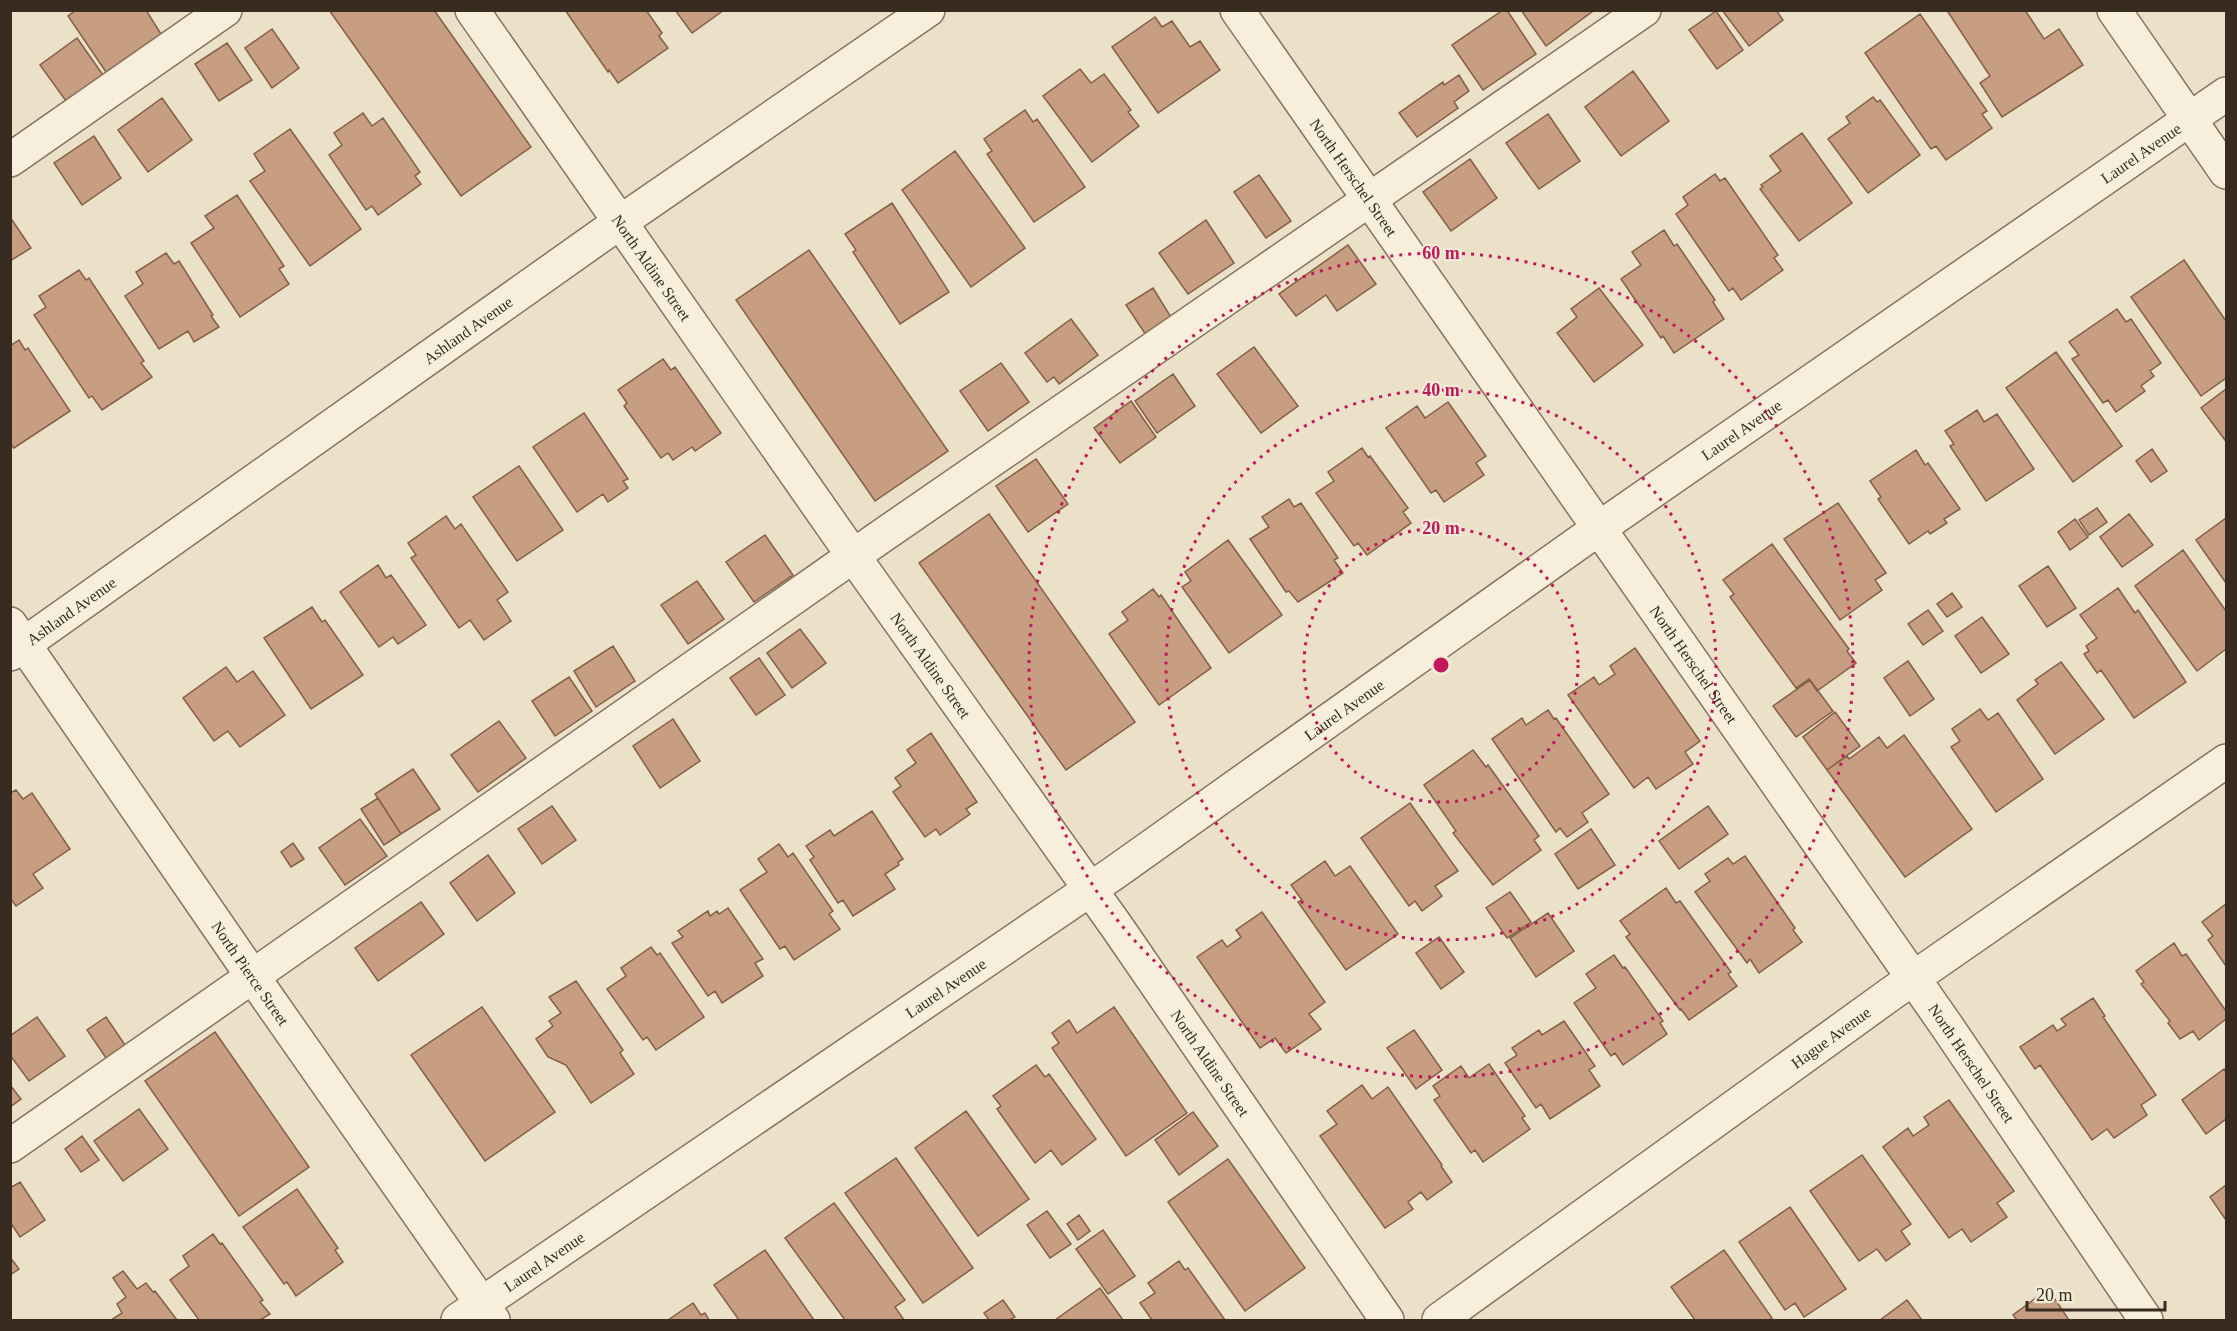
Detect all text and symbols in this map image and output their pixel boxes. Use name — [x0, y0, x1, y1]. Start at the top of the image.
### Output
street label: North Herschel Street — [1307, 115, 1401, 240]
street label: Laurel Avenue — [2098, 119, 2184, 187]
street label: North Aldine Street — [609, 211, 695, 324]
text: 60 m — [1422, 243, 1460, 263]
street label: Ashland Avenue — [420, 292, 516, 367]
text: 40 m — [1422, 380, 1460, 400]
street label: Laurel Avenue — [1698, 396, 1785, 463]
text: 20 m — [1422, 518, 1460, 538]
street label: Ashland Avenue — [23, 573, 119, 648]
street label: North Herschel Street — [1647, 602, 1741, 727]
street label: North Aldine Street — [888, 609, 975, 722]
centre of rings — [1431, 655, 1451, 675]
street label: Laurel Avenue — [1301, 676, 1387, 744]
street label: North Pierce Street — [209, 918, 293, 1029]
street label: Laurel Avenue — [902, 954, 989, 1021]
street label: North Herschel Street — [1925, 1001, 2018, 1126]
street label: Hague Avenue — [1788, 1003, 1874, 1072]
street label: North Aldine Street — [1168, 1006, 1253, 1120]
street label: Laurel Avenue — [501, 1228, 587, 1295]
scale bar — [2027, 1274, 2165, 1312]
text: 20 m — [2036, 1285, 2073, 1305]

